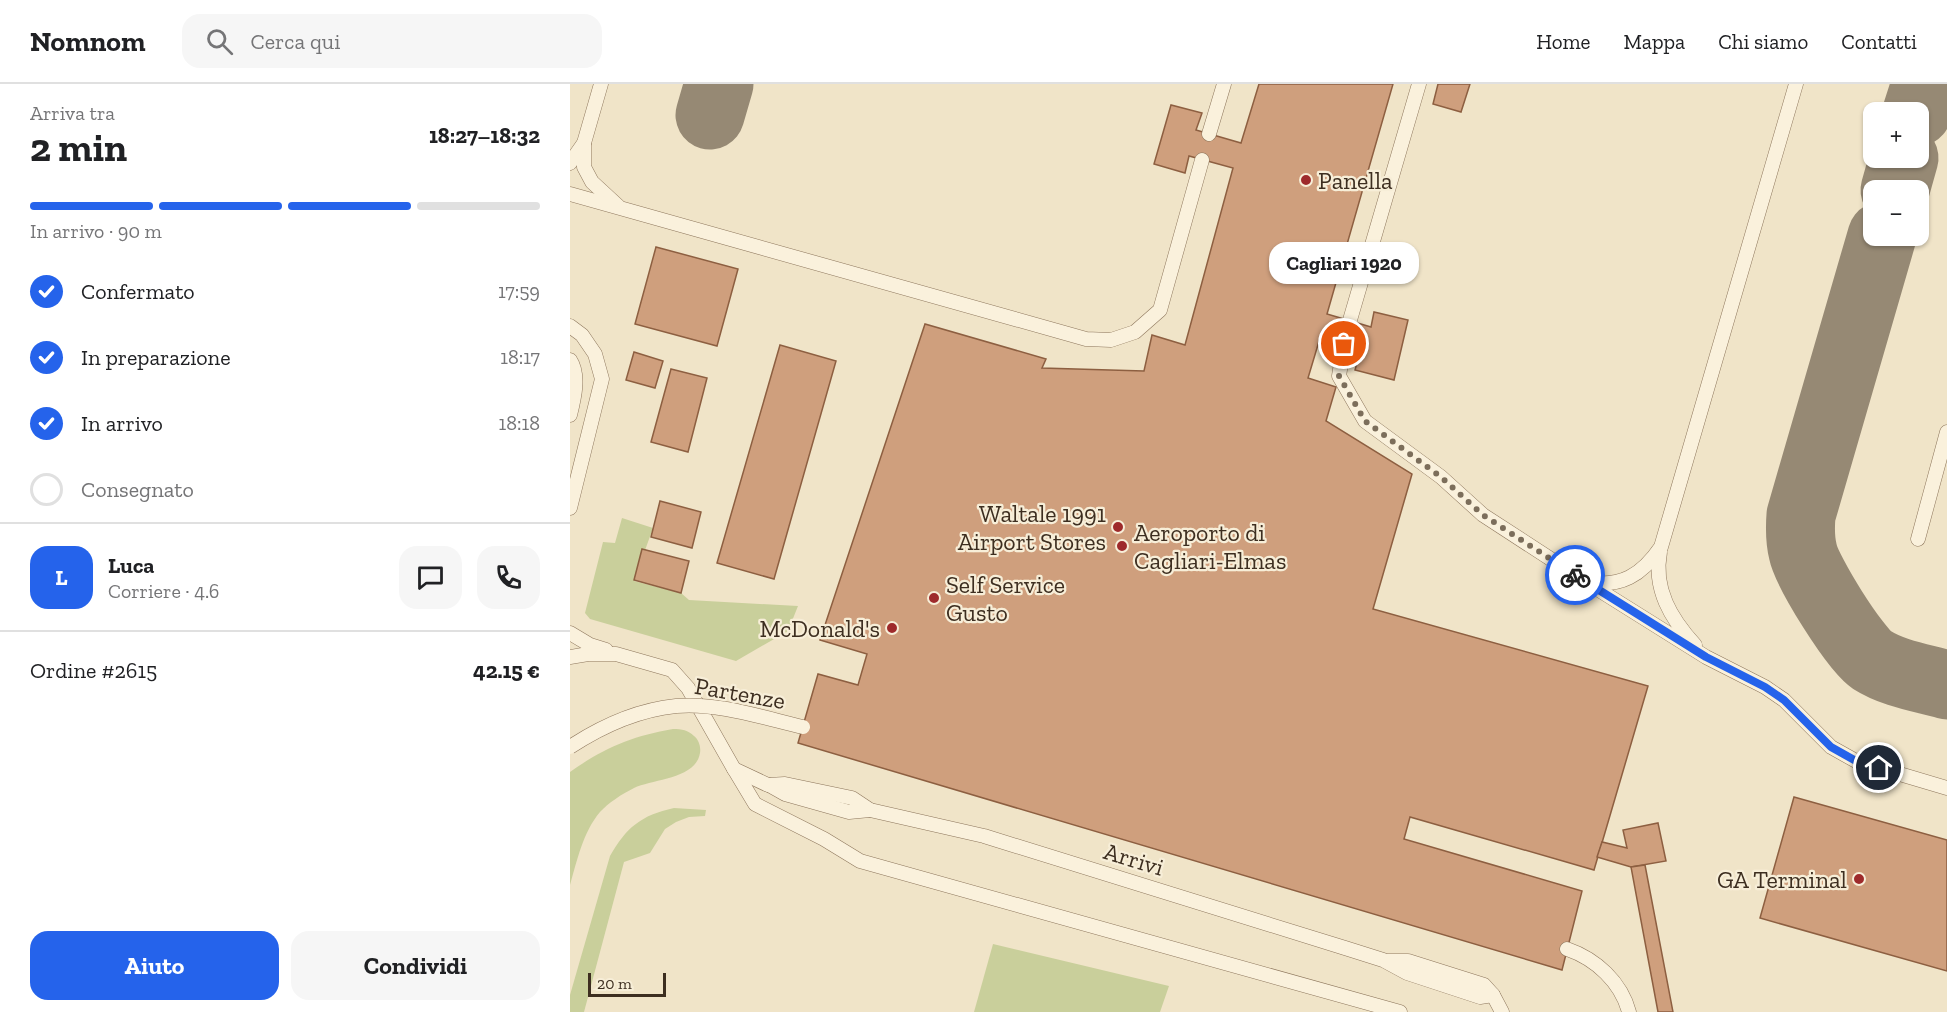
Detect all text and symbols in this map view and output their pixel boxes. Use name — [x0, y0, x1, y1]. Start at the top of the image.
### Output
search box — [182, 14, 602, 68]
text: Nomnom — [30, 25, 146, 58]
icon: search — [203, 25, 236, 58]
text: Cerca qui — [251, 28, 340, 55]
text: Home — [1536, 29, 1590, 54]
text: Mappa — [1623, 29, 1685, 54]
text: Chi siamo — [1718, 29, 1808, 54]
text: Contatti — [1841, 29, 1917, 54]
text: Arriva tra — [30, 101, 115, 125]
map controls — [1863, 102, 1929, 246]
button: + — [1863, 102, 1929, 168]
text: 18:27–18:32 — [429, 122, 540, 149]
text: 2 min — [30, 124, 127, 171]
place label: Panella — [1318, 166, 1393, 195]
marker: Panella — [1299, 173, 1313, 187]
button: − — [1863, 180, 1929, 246]
text: In arrivo · 90 m — [30, 219, 162, 243]
callout: Cagliari 1920 — [1269, 242, 1419, 284]
text: Cagliari 1920 — [1286, 251, 1402, 275]
icon: check — [30, 275, 63, 308]
text: Confermato — [81, 278, 195, 305]
text: 17:59 — [498, 279, 540, 303]
pin — [1318, 318, 1369, 369]
icon: bag — [1327, 327, 1360, 360]
icon: check — [30, 341, 63, 374]
text: In preparazione — [81, 344, 231, 371]
text: 18:17 — [500, 345, 540, 369]
icon: check — [30, 407, 63, 440]
text: In arrivo — [81, 410, 163, 437]
text: 18:18 — [499, 411, 540, 435]
text: Consegnato — [81, 476, 194, 503]
place label: Waltale 1991 Airport Stores — [958, 499, 1106, 556]
place label: Aeroporto di Cagliari-Elmas — [1134, 518, 1286, 575]
marker: Waltale 1991 Airport Stores — [1111, 520, 1125, 534]
marker: Aeroporto di Cagliari-Elmas — [1115, 539, 1129, 553]
courier — [1545, 545, 1605, 605]
button: chat — [399, 546, 462, 609]
button: phone — [477, 546, 540, 609]
text: Luca — [108, 552, 154, 579]
icon: bike — [1559, 559, 1592, 592]
text: L — [55, 564, 68, 591]
place label: Self Service Gusto — [946, 570, 1065, 627]
text: Corriere · 4.6 — [108, 579, 219, 603]
marker: Self Service Gusto — [927, 591, 941, 605]
place label: McDonald's — [760, 614, 880, 643]
marker: McDonald's — [885, 621, 899, 635]
text: Ordine #2615 — [30, 657, 157, 684]
text: 42.15 € — [473, 657, 540, 684]
street label: Partenze — [692, 671, 788, 715]
pin — [1853, 742, 1904, 793]
icon: home — [1862, 751, 1895, 784]
street label: Arrivi — [1101, 836, 1168, 882]
place label: GA Terminal — [1717, 865, 1847, 894]
marker: GA Terminal — [1852, 872, 1866, 886]
button: Aiuto — [30, 931, 279, 1000]
button: Condividi — [291, 931, 540, 1000]
scale bar — [588, 970, 666, 998]
text: 20 m — [597, 974, 632, 993]

